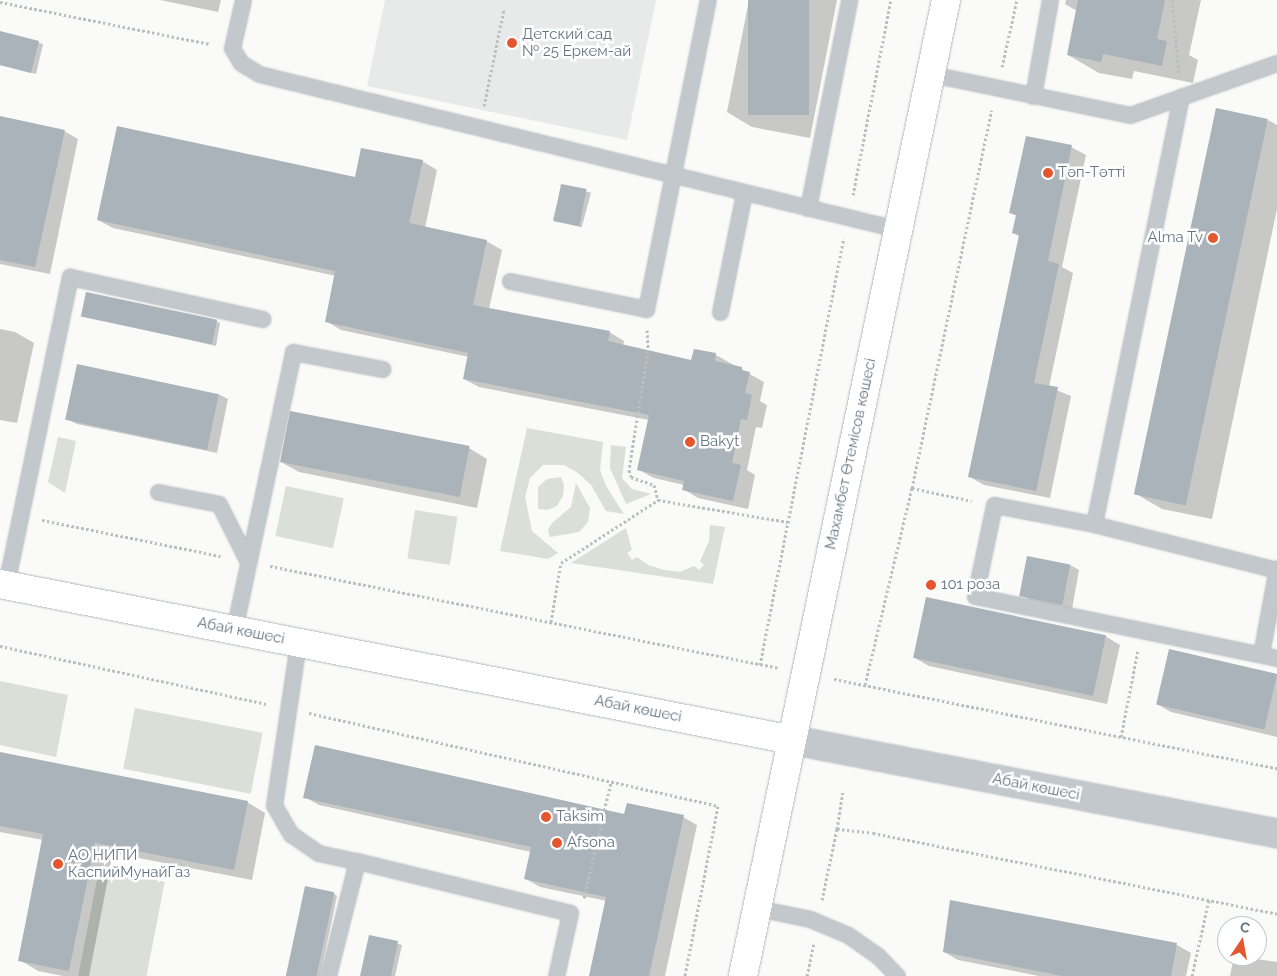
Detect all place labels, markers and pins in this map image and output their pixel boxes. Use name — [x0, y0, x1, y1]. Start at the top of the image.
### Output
place label: Детский сад № 25 Еркем-ай — [522, 25, 631, 60]
marker: Детский сад № 25 Еркем-ай — [506, 37, 518, 49]
place label: Тәп-Тәтті — [1058, 164, 1125, 182]
marker: Тәп-Тәтті — [1042, 167, 1054, 179]
place label: Alma Tv — [1147, 229, 1203, 247]
marker: Alma Tv — [1207, 232, 1219, 244]
place label: Bakyt — [700, 433, 739, 451]
marker: Bakyt — [684, 436, 696, 448]
place label: 101 роза — [941, 576, 1000, 594]
marker: 101 роза — [925, 579, 937, 591]
place label: Taksim — [556, 808, 604, 826]
marker: Taksim — [540, 811, 552, 823]
place label: Afsona — [567, 834, 615, 852]
marker: Afsona — [551, 837, 563, 849]
place label: АО НИПИ КаспийМунайГаз — [68, 846, 190, 881]
marker: АО НИПИ КаспийМунайГаз — [52, 858, 64, 870]

